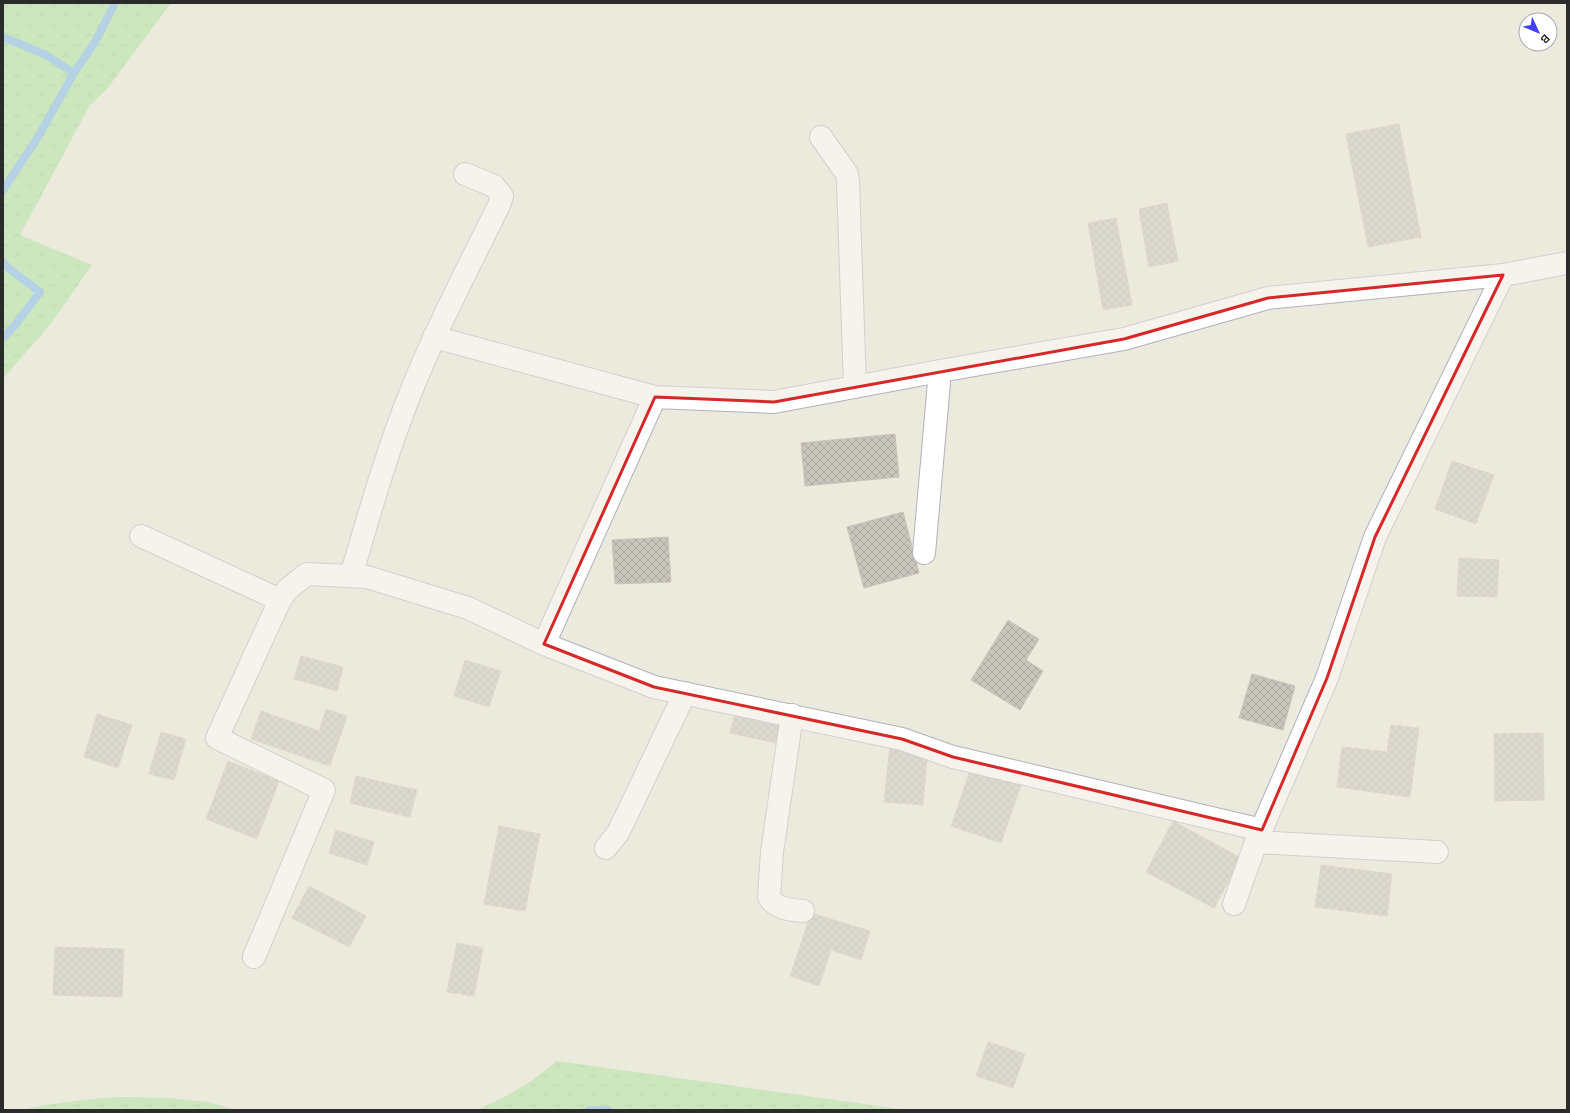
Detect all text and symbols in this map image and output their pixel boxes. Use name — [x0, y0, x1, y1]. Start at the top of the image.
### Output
north arrow — [1518, 12, 1558, 52]
text: B — [1537, 31, 1552, 46]

